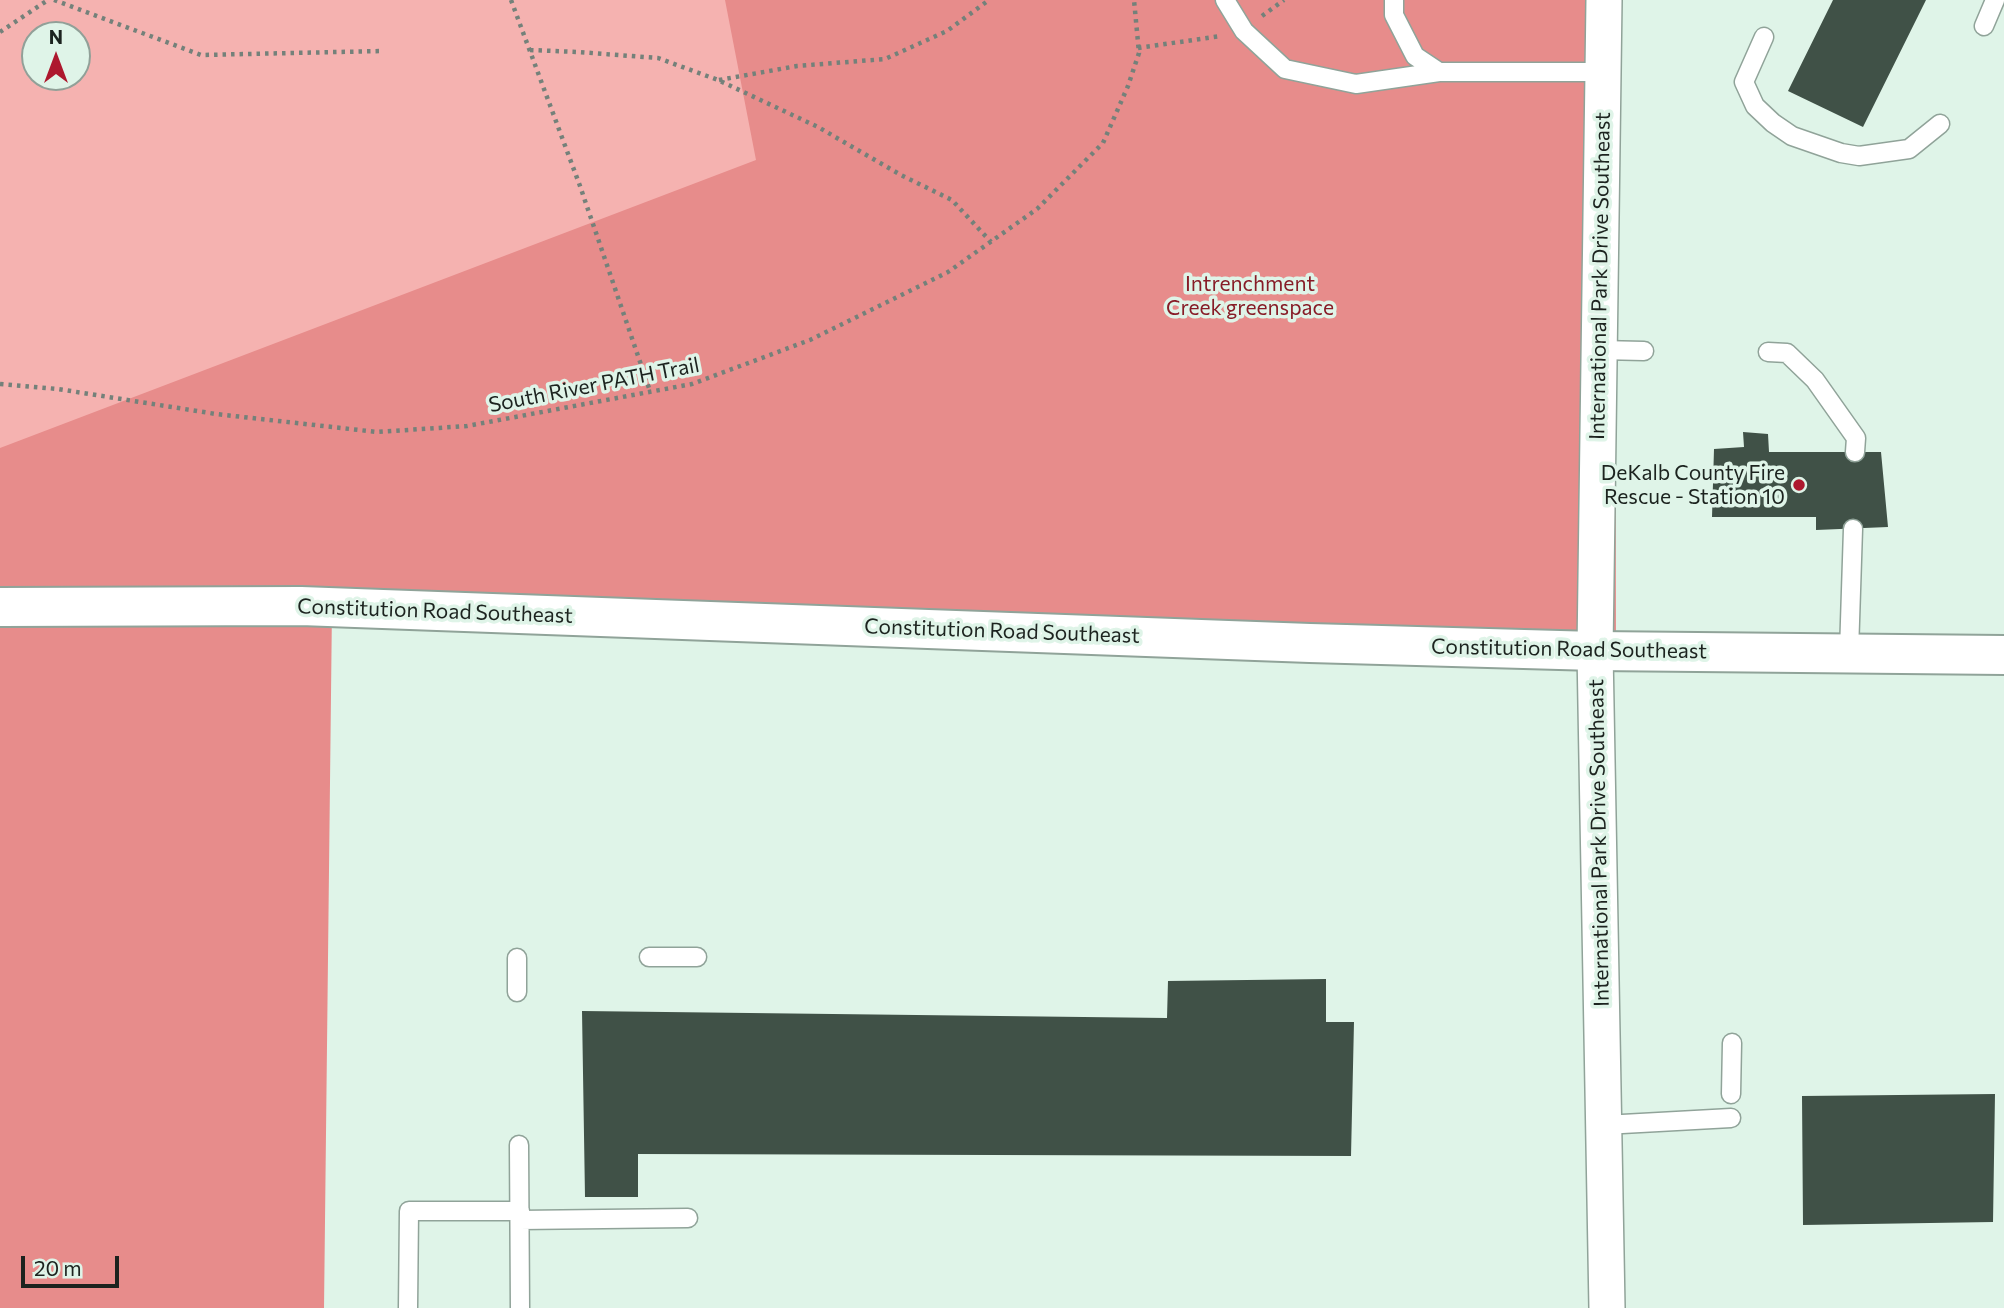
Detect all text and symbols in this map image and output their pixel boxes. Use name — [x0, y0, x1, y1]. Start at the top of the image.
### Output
north arrow — [21, 21, 91, 91]
text: N — [49, 25, 63, 48]
street label: International Park Drive Southeast — [1585, 112, 1615, 440]
park label: Intrenchment Creek greenspace — [1166, 271, 1334, 321]
street label: South River PATH Trail — [486, 352, 702, 418]
place label: DeKalb County Fire Rescue - Station 10 — [1601, 460, 1785, 510]
marker: DeKalb County Fire Rescue - Station 10 — [1791, 477, 1807, 493]
street label: Constitution Road Southeast — [297, 594, 573, 628]
street label: Constitution Road Southeast — [864, 614, 1140, 648]
street label: Constitution Road Southeast — [1431, 634, 1707, 664]
street label: International Park Drive Southeast — [1584, 679, 1614, 1007]
scale bar — [24, 1242, 122, 1286]
text: 20 m — [34, 1255, 82, 1280]

